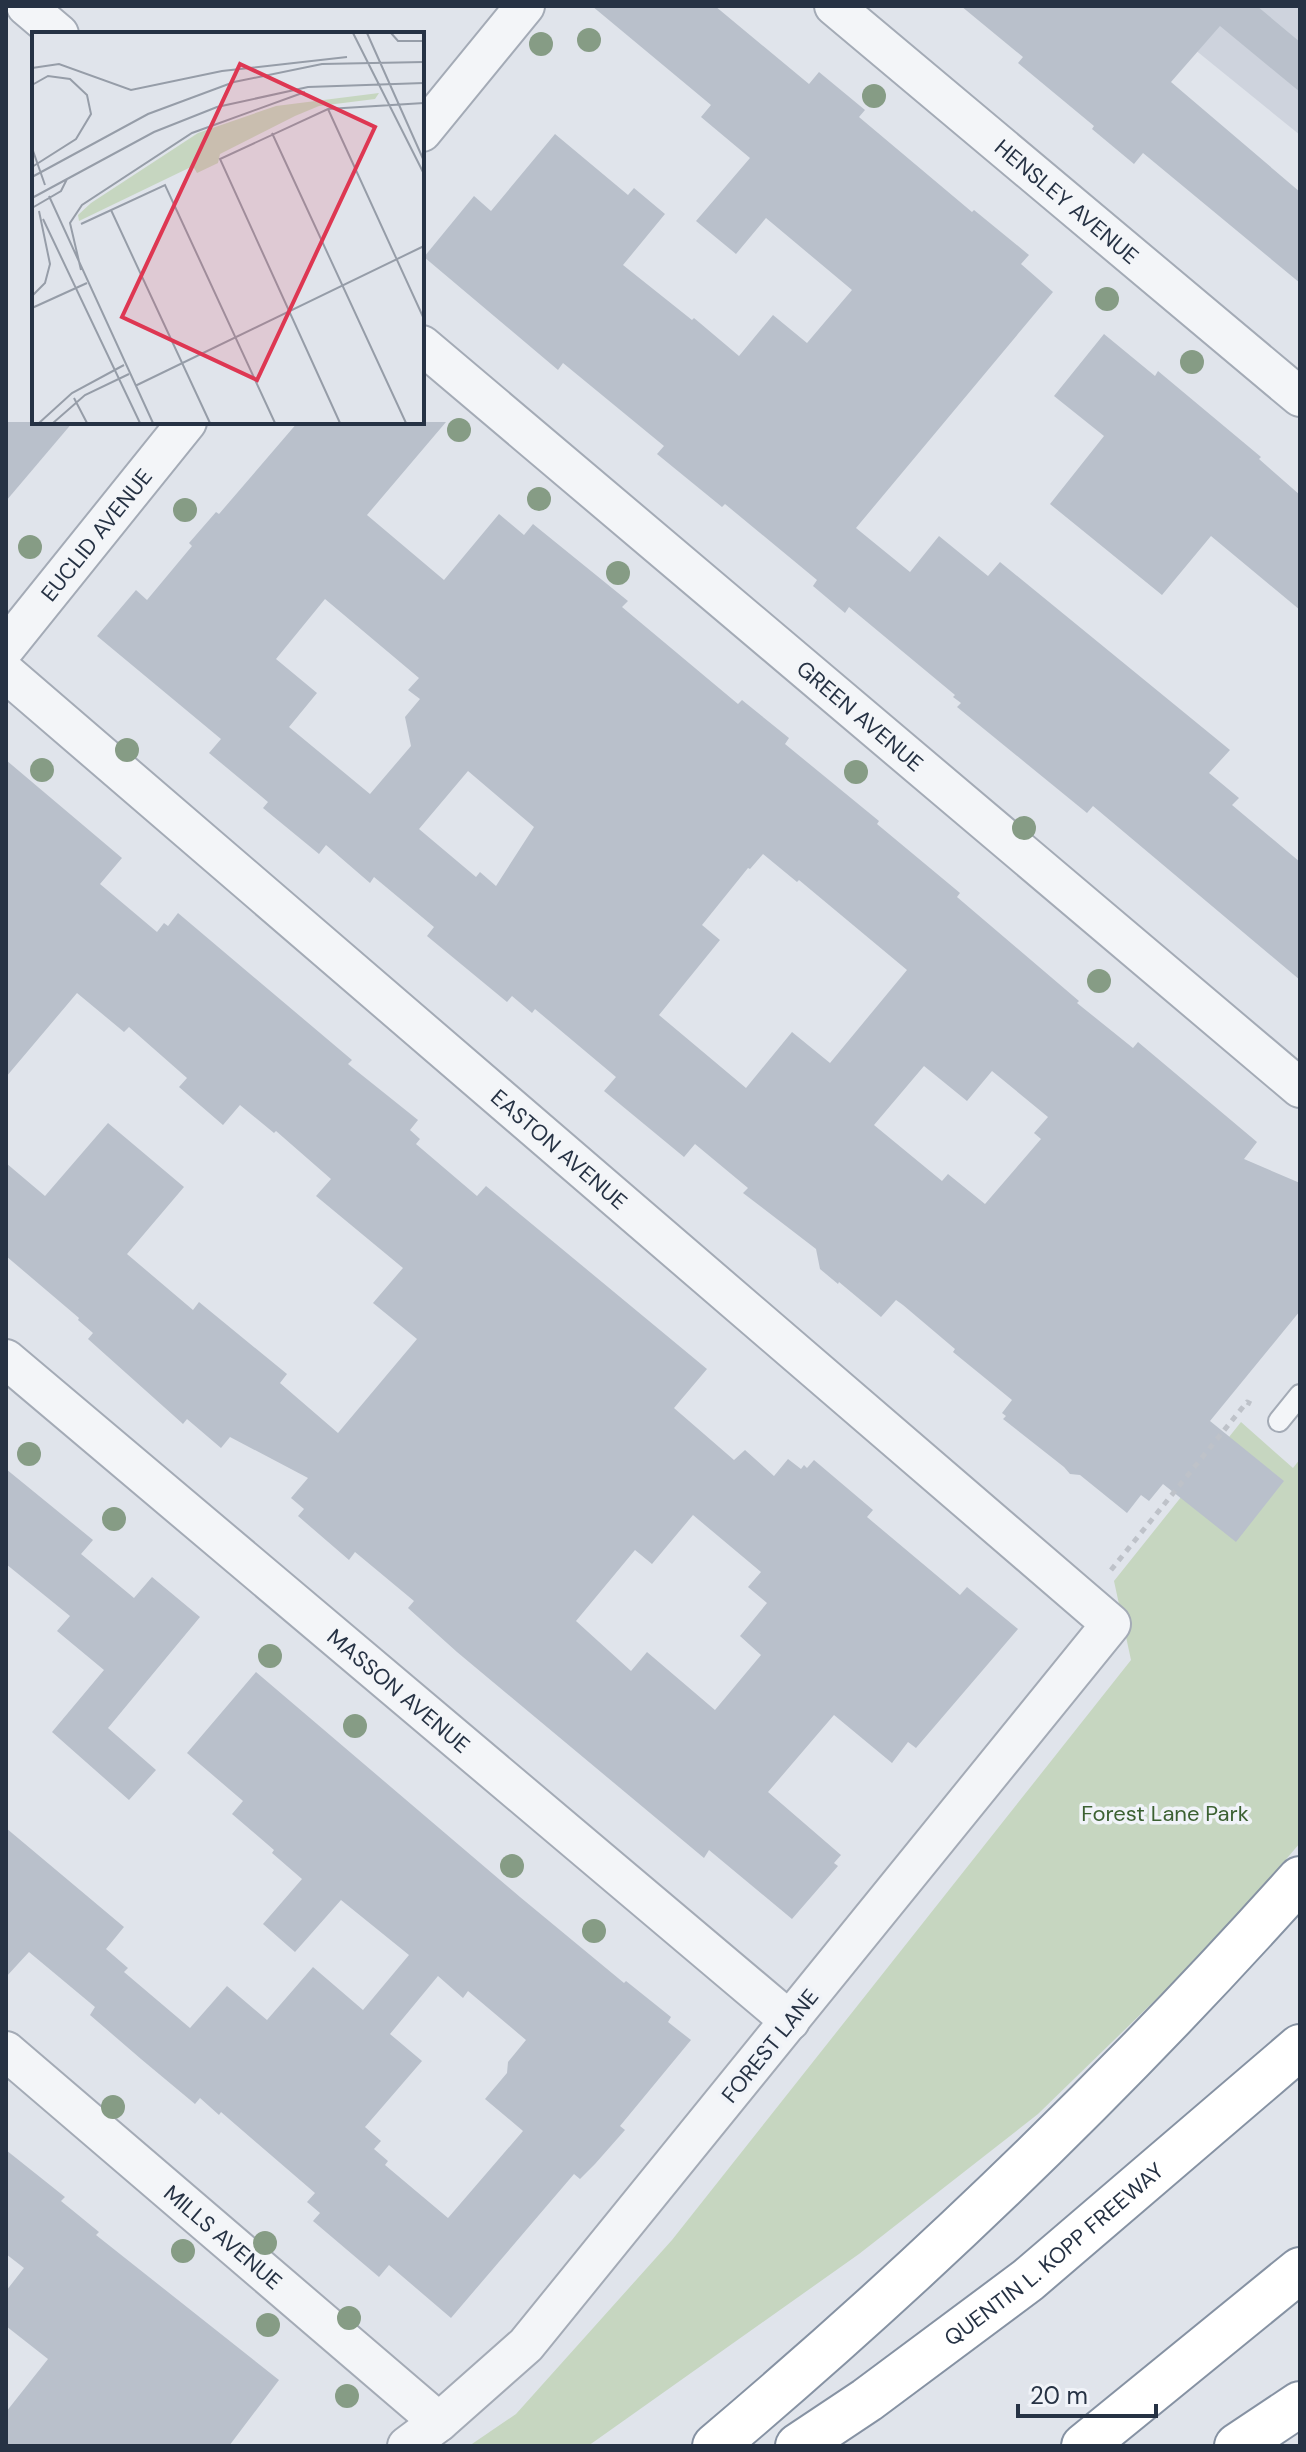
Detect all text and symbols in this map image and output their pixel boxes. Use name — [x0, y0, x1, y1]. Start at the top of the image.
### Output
inset map — [32, 32, 424, 424]
street label: HENSLEY AVENUE — [989, 133, 1145, 270]
street label: EUCLID AVENUE — [34, 463, 158, 607]
street label: GREEN AVENUE — [791, 654, 930, 778]
street label: EASTON AVENUE — [485, 1082, 633, 1216]
street label: MASSON AVENUE — [321, 1622, 476, 1759]
park label: Forest Lane Park — [1081, 1799, 1249, 1828]
street label: FOREST LANE — [715, 1983, 825, 2109]
street label: QUENTIN L. KOPP FREEWAY — [938, 2156, 1170, 2352]
street label: MILLS AVENUE — [158, 2178, 288, 2296]
scale bar — [1018, 2368, 1156, 2418]
text: 20 m — [1030, 2380, 1088, 2411]

